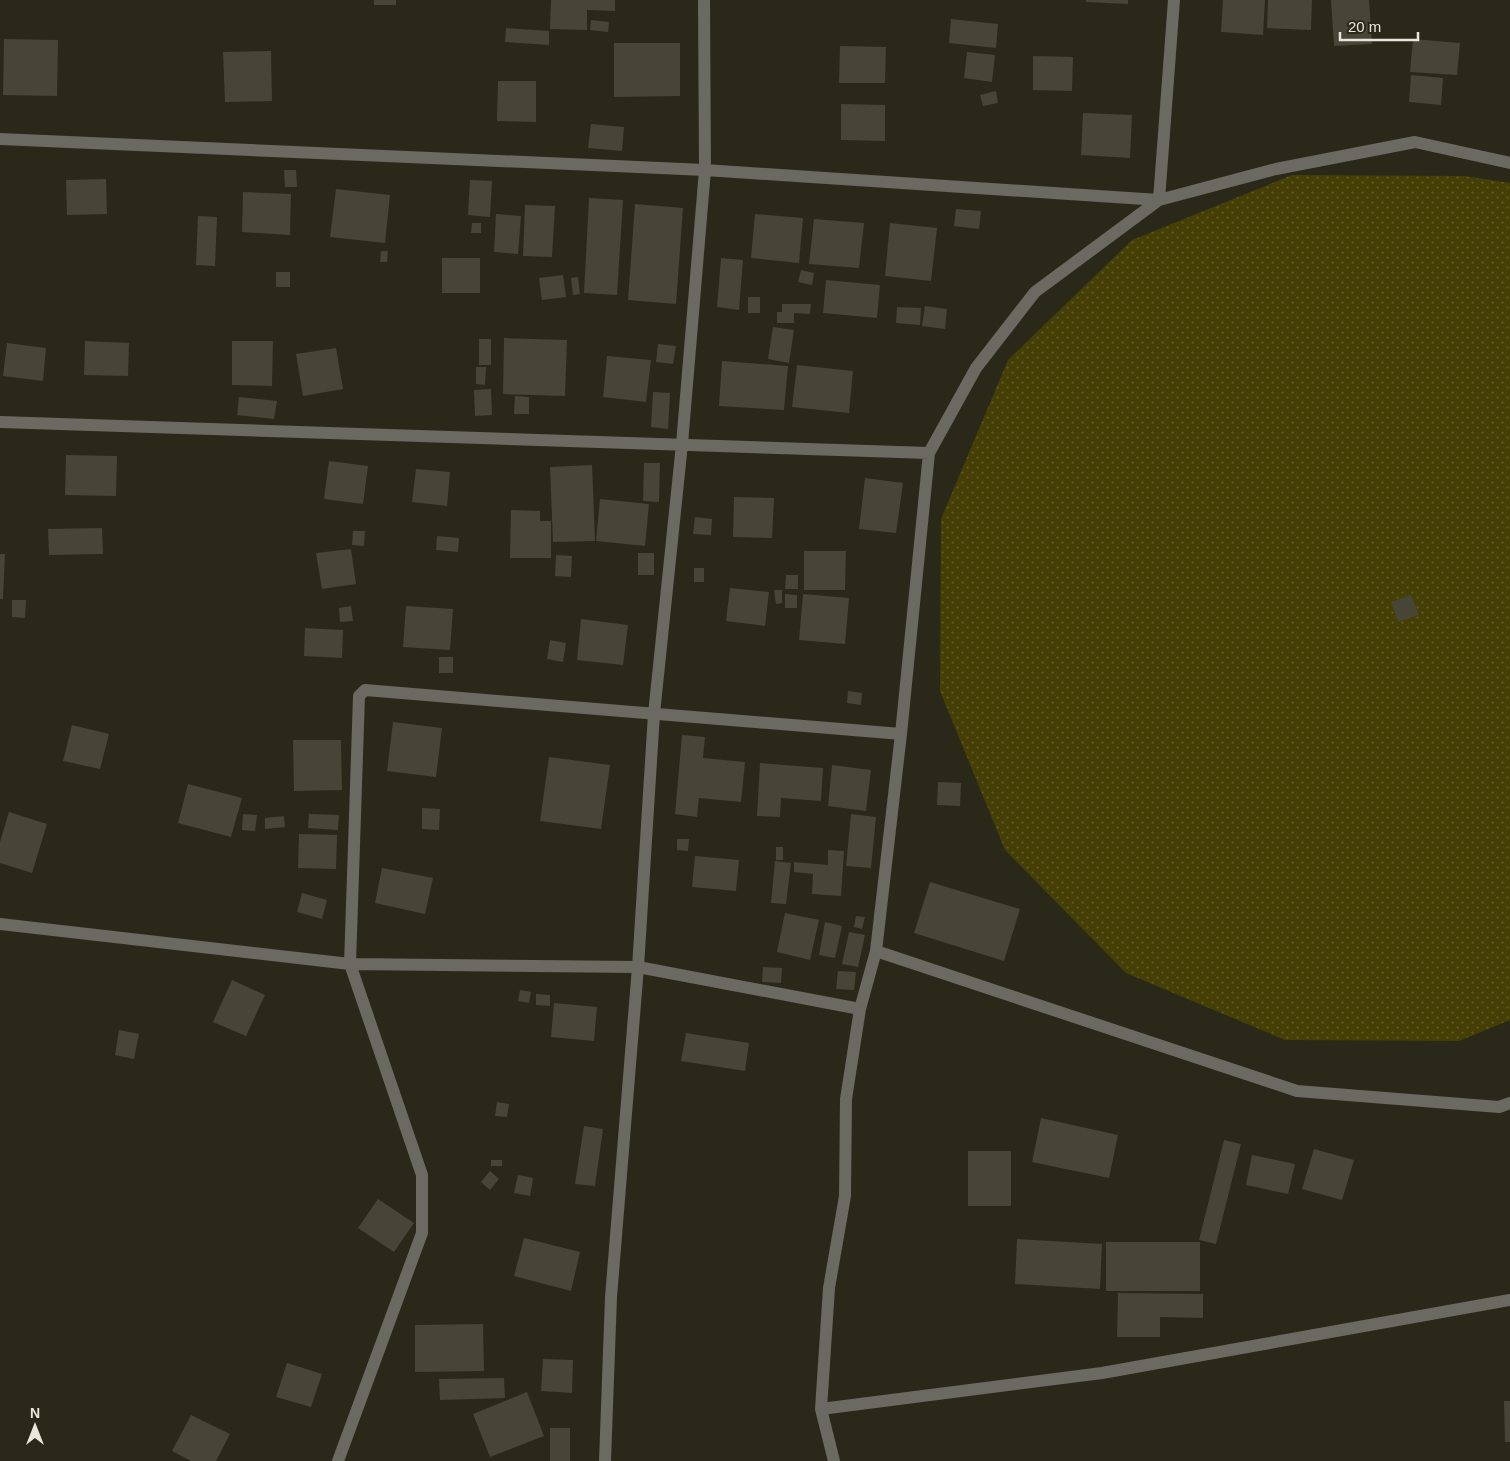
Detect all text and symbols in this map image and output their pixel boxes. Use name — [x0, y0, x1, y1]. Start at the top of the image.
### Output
scale bar — [1340, 10, 1418, 42]
text: 20 m — [1348, 18, 1381, 35]
north arrow — [10, 1401, 60, 1451]
text: N — [30, 1405, 40, 1421]

